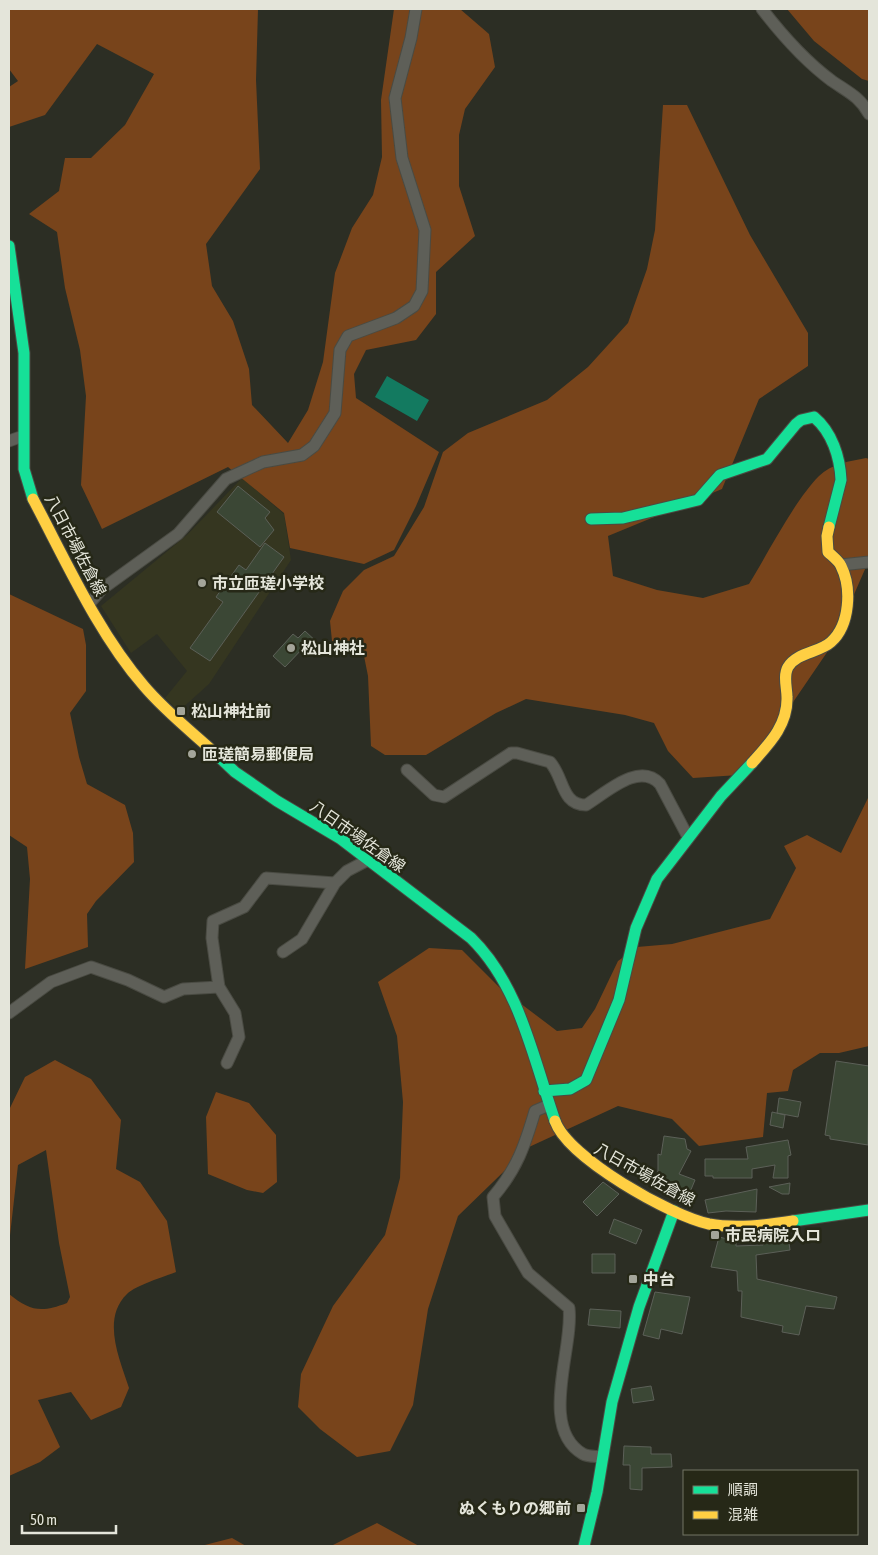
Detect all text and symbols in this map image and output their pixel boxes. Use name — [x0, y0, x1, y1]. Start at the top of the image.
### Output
street label: 八日市場佐倉線 — [42, 491, 110, 599]
place label: 市立匝瑳小学校 — [212, 574, 324, 592]
marker: 市立匝瑳小学校 — [196, 577, 208, 589]
place label: 松山神社 — [301, 639, 365, 657]
marker: 松山神社 — [285, 642, 297, 654]
place label: 松山神社前 — [191, 702, 271, 720]
marker: 松山神社前 — [175, 705, 187, 717]
place label: 匝瑳簡易郵便局 — [202, 745, 314, 763]
marker: 匝瑳簡易郵便局 — [186, 748, 198, 760]
street label: 八日市場佐倉線 — [307, 797, 409, 875]
street label: 八日市場佐倉線 — [592, 1139, 698, 1209]
place label: 市民病院入ロ — [725, 1226, 821, 1244]
marker: 市民病院入ロ — [709, 1229, 721, 1241]
place label: 中台 — [643, 1270, 675, 1288]
marker: 中台 — [627, 1273, 639, 1285]
legend — [683, 1470, 858, 1535]
text: 順調 — [728, 1481, 758, 1498]
place label: ぬくもりの郷前 — [459, 1499, 571, 1517]
scale bar — [22, 1502, 116, 1534]
marker: ぬくもりの郷前 — [575, 1502, 587, 1514]
text: 混雑 — [728, 1506, 758, 1523]
text: 50 m — [30, 1511, 57, 1528]

